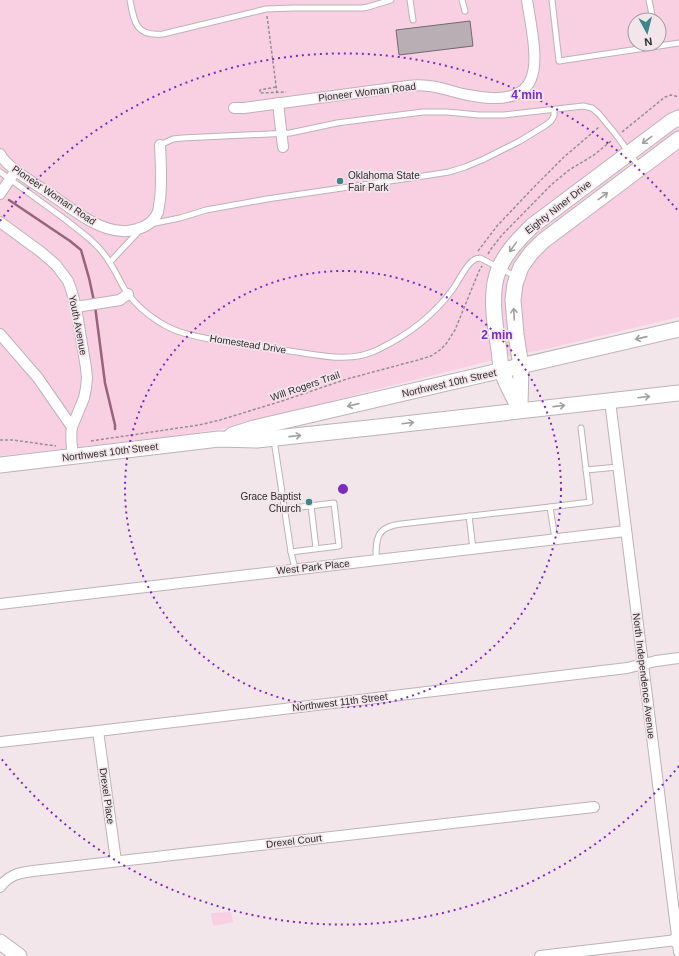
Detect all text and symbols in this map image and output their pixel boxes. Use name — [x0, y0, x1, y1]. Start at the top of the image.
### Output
north arrow — [627, 12, 667, 52]
text: N — [643, 35, 653, 48]
street label: Pioneer Woman Road — [318, 81, 416, 103]
text: 4 min — [511, 88, 543, 102]
one-way arrow — [641, 136, 652, 144]
street label: Pioneer Woman Road — [10, 163, 98, 227]
place label: Oklahoma State Fair Park — [348, 170, 420, 193]
marker: Oklahoma State Fair Park — [335, 176, 345, 186]
street label: Eighty Niner Drive — [523, 178, 593, 236]
one-way arrow — [598, 192, 609, 200]
one-way arrow — [508, 241, 517, 252]
street label: Youth Avenue — [67, 294, 89, 357]
one-way arrow — [510, 308, 517, 321]
text: 2 min — [481, 328, 513, 342]
street label: Homestead Drive — [209, 333, 287, 356]
one-way arrow — [635, 335, 648, 343]
street label: Northwest 10th Street — [401, 367, 498, 399]
street label: Will Rogers Trail — [269, 369, 341, 403]
one-way arrow — [637, 393, 650, 401]
one-way arrow — [346, 402, 359, 410]
one-way arrow — [552, 402, 565, 410]
one-way arrow — [401, 420, 414, 427]
one-way arrow — [288, 432, 301, 439]
street label: Northwest 10th Street — [61, 441, 159, 463]
centre of rings — [336, 482, 350, 496]
place label: Grace Baptist Church — [240, 491, 301, 514]
marker: Grace Baptist Church — [304, 497, 314, 507]
street label: West Park Place — [276, 558, 351, 576]
street label: North Independence Avenue — [631, 613, 657, 740]
street label: Northwest 11th Street — [292, 691, 389, 713]
street label: Drexel Place — [98, 767, 116, 825]
street label: Drexel Court — [265, 832, 323, 850]

